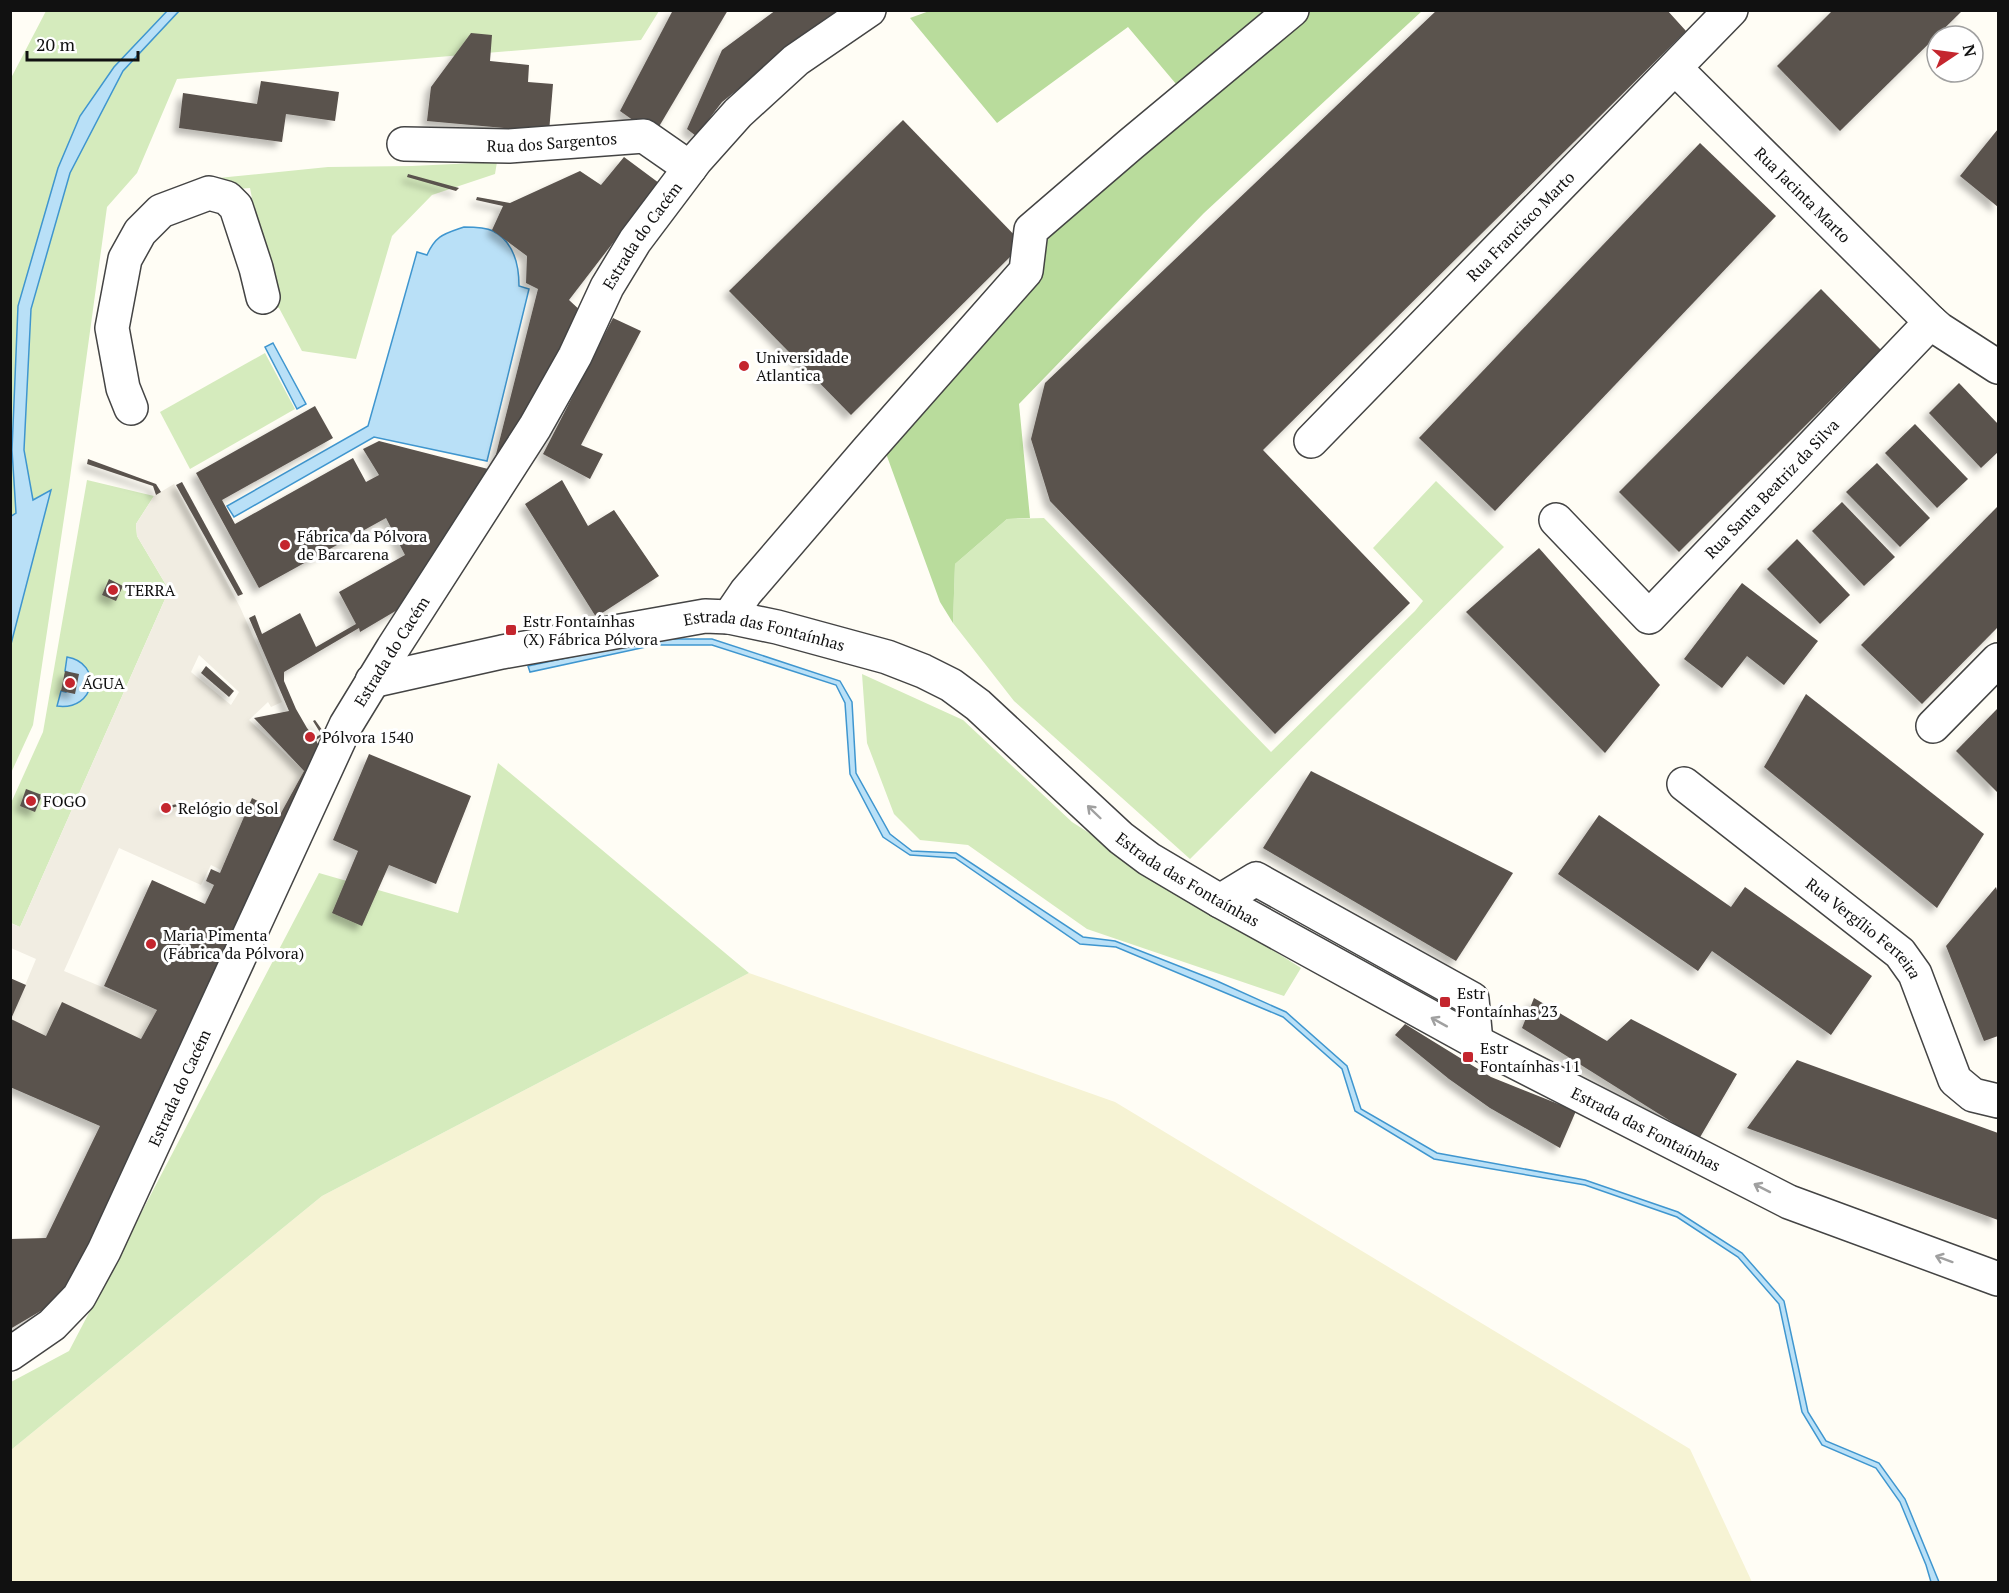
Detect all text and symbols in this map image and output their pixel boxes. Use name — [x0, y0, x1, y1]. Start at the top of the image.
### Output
scale bar — [27, 24, 138, 62]
north arrow — [1925, 24, 1985, 84]
text: 20 m — [36, 32, 76, 56]
text: N — [1958, 42, 1982, 59]
street label: Rua dos Sargentos — [487, 127, 618, 157]
street label: Rua Jacinta Marto — [1750, 142, 1856, 248]
street label: Rua Francisco Marto — [1462, 166, 1579, 286]
street label: Estrada do Cacém — [597, 177, 687, 294]
place label: Universidade Atlantica — [756, 346, 849, 386]
marker: Universidade Atlantica — [737, 359, 751, 373]
street label: Rua Santa Beatriz da Silva — [1700, 414, 1844, 563]
place label: Fábrica da Pólvora de Barcarena — [297, 525, 427, 565]
marker: Fábrica da Pólvora de Barcarena — [278, 538, 292, 552]
place label: TERRA — [125, 579, 176, 601]
marker: TERRA — [106, 583, 120, 597]
street label: Estrada do Cacém — [349, 592, 435, 711]
street label: Estrada das Fontaínhas — [682, 605, 848, 656]
place label: Estr Fontaínhas (X) Fábrica Pólvora — [523, 610, 658, 650]
marker: Estr Fontaínhas (X) Fábrica Pólvora — [504, 623, 518, 637]
place label: ÁGUA — [82, 672, 125, 694]
marker: ÁGUA — [63, 676, 77, 690]
place label: Pólvora 1540 — [322, 726, 414, 748]
marker: Pólvora 1540 — [303, 730, 317, 744]
place label: FOGO — [43, 790, 86, 812]
marker: FOGO — [24, 794, 38, 808]
place label: Relógio de Sol — [178, 797, 279, 819]
marker: Relógio de Sol — [159, 801, 173, 815]
one-way arrow — [1087, 805, 1102, 819]
street label: Estrada das Fontaínhas — [1111, 827, 1264, 932]
street label: Rua Vergílio Ferreira — [1801, 873, 1927, 982]
place label: Maria Pimenta (Fábrica da Pólvora) — [163, 924, 304, 964]
marker: Maria Pimenta (Fábrica da Pólvora) — [144, 937, 158, 951]
place label: Estr Fontaínhas 23 — [1457, 982, 1558, 1022]
marker: Estr Fontaínhas 23 — [1438, 995, 1452, 1009]
one-way arrow — [1431, 1016, 1449, 1027]
street label: Estrada do Cacém — [143, 1026, 216, 1150]
place label: Estr Fontaínhas 11 — [1480, 1037, 1581, 1077]
marker: Estr Fontaínhas 11 — [1461, 1050, 1475, 1064]
street label: Estrada das Fontaínhas — [1568, 1082, 1725, 1176]
one-way arrow — [1753, 1182, 1771, 1194]
one-way arrow — [1935, 1253, 1953, 1264]

